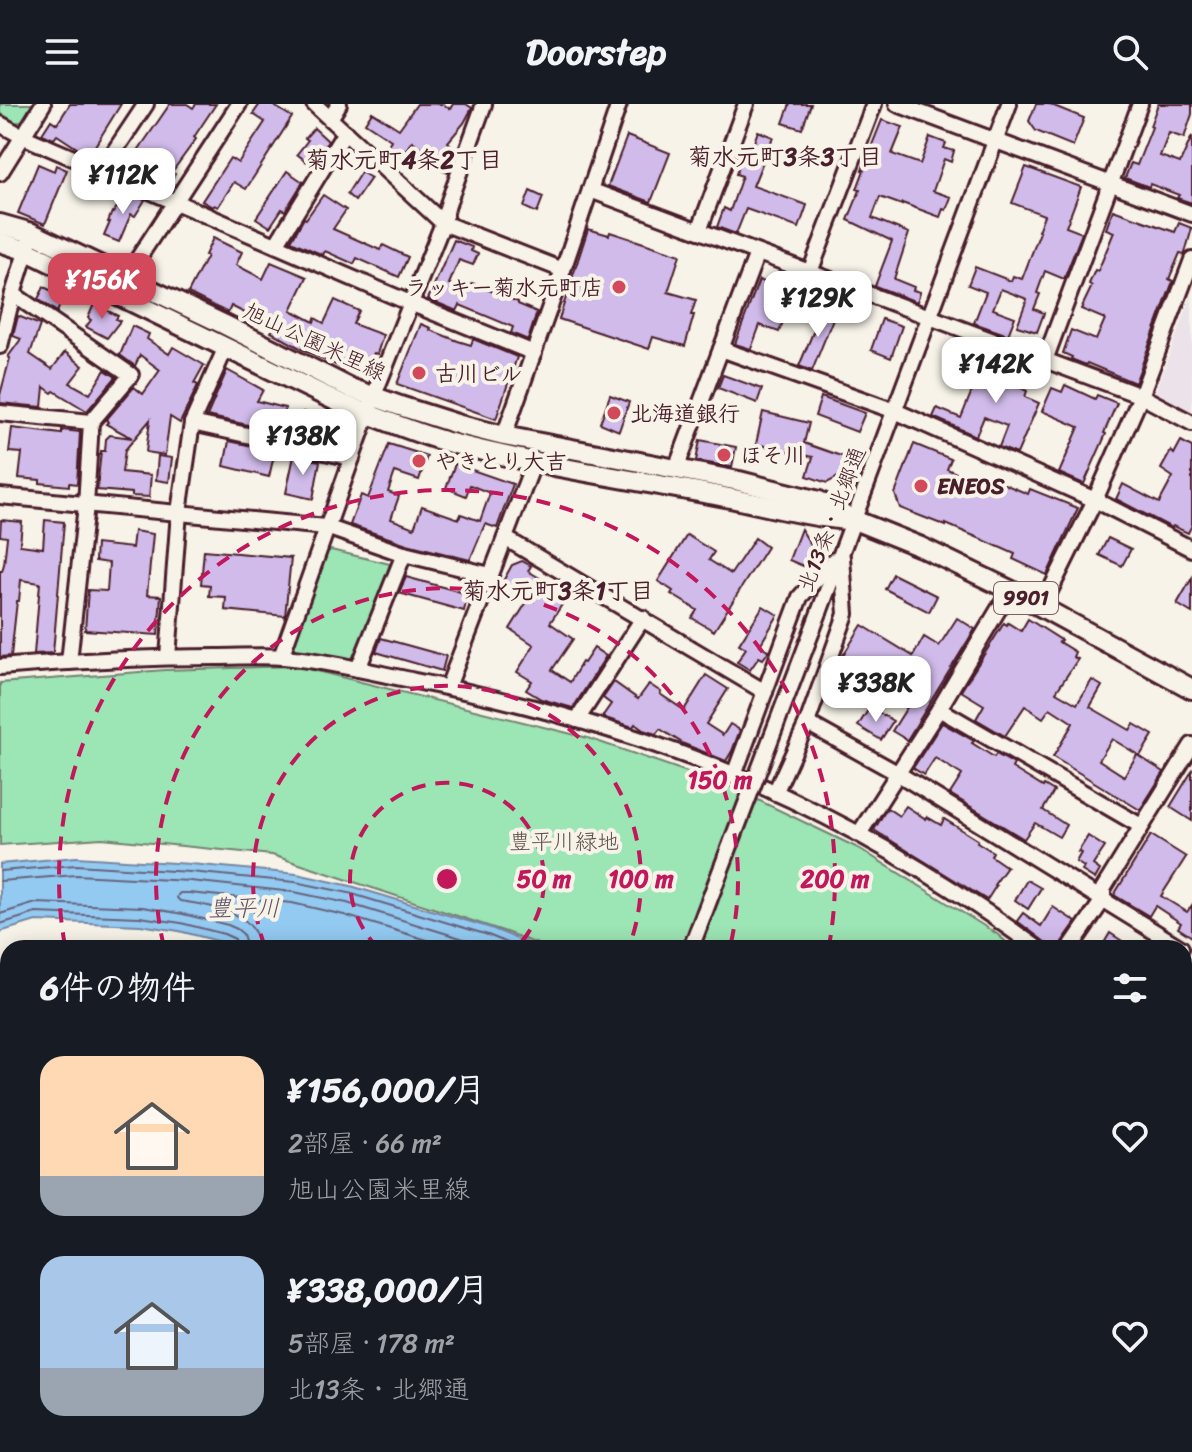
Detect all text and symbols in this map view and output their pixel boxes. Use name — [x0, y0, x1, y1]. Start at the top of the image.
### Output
text: Doorstep — [526, 20, 666, 84]
icon: menu — [40, 30, 84, 74]
icon: search — [1108, 30, 1152, 74]
district label: 菊水元町3条3丁目 — [688, 136, 882, 178]
district label: 菊水元町4条2丁目 — [306, 139, 502, 181]
pin: ¥112K — [67, 148, 179, 216]
text: ¥112K — [89, 151, 157, 197]
pin: ¥156K — [46, 253, 158, 321]
text: ¥156K — [66, 256, 138, 302]
place label: ラッキー菊水元町店 — [405, 268, 603, 307]
pin: ¥129K — [762, 271, 874, 339]
text: ¥129K — [782, 274, 854, 320]
marker: ラッキー菊水元町店 — [610, 278, 628, 296]
street label: 旭山公園米里線 — [237, 291, 393, 392]
pin: ¥142K — [940, 337, 1052, 405]
text: ¥142K — [960, 340, 1032, 386]
place label: 古川ビル — [435, 354, 523, 393]
marker: 古川ビル — [410, 364, 428, 382]
place label: 北海道銀行 — [630, 394, 740, 433]
marker: 北海道銀行 — [605, 404, 623, 422]
pin: ¥138K — [247, 409, 359, 477]
text: ¥138K — [267, 412, 339, 458]
place label: ほそ川 — [740, 436, 806, 475]
street label: 北13条・北郷通 — [786, 441, 877, 598]
place label: やきとり大吉 — [435, 442, 567, 481]
marker: ほそ川 — [715, 446, 733, 464]
marker: やきとり大吉 — [410, 452, 428, 470]
place label: ENEOS — [937, 467, 1005, 506]
marker: ENEOS — [912, 477, 930, 495]
district label: 菊水元町3条1丁目 — [462, 570, 654, 612]
road number: 9901 — [994, 582, 1058, 614]
pin: ¥338K — [820, 656, 932, 724]
text: ¥338K — [839, 659, 913, 705]
text: 150 m — [688, 759, 753, 801]
park label: 豊平川緑地 — [509, 822, 619, 861]
text: 50 m — [517, 858, 572, 900]
text: 100 m — [608, 858, 674, 900]
text: 200 m — [800, 858, 870, 900]
centre of rings — [433, 865, 461, 893]
water label: 豊平川 — [208, 887, 280, 929]
text: 6件の物件 — [40, 958, 195, 1018]
icon: filters — [1108, 966, 1152, 1010]
text: ¥156,000/月 — [288, 1060, 486, 1120]
icon: home — [104, 1088, 200, 1184]
icon: heart — [1108, 1114, 1152, 1158]
text: 2部屋 · 66 m² — [288, 1120, 442, 1166]
text: 旭山公園米里線 — [288, 1166, 470, 1212]
text: ¥338,000/月 — [288, 1260, 489, 1320]
icon: home — [104, 1288, 200, 1384]
icon: heart — [1108, 1314, 1152, 1358]
text: 5部屋 · 178 m² — [288, 1320, 455, 1366]
text: 北13条・北郷通 — [288, 1366, 469, 1412]

